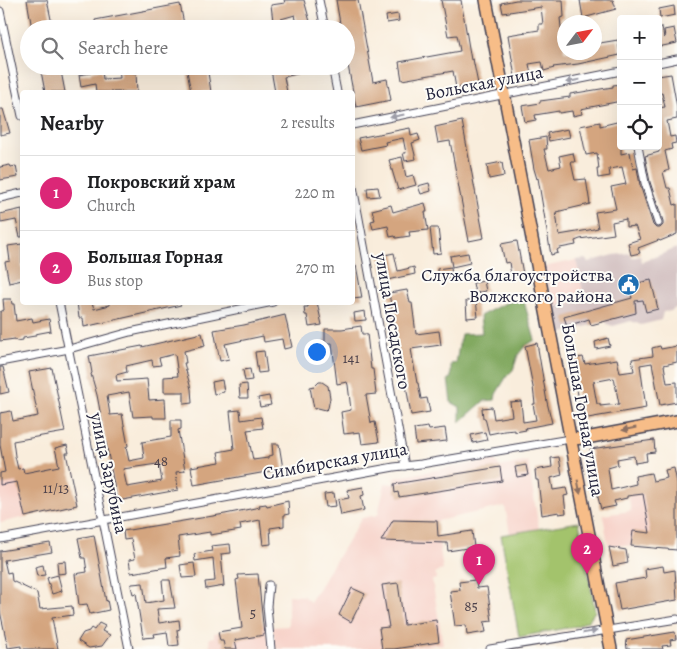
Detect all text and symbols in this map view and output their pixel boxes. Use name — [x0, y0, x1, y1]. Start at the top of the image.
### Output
north arrow — [557, 15, 602, 60]
map controls — [617, 15, 662, 150]
button: + — [617, 15, 662, 60]
search box — [20, 20, 355, 75]
icon: search — [38, 34, 66, 62]
text: Search here — [78, 35, 168, 61]
street label: Вольская улица — [423, 60, 546, 106]
button: − — [617, 60, 662, 105]
one-way arrow — [565, 77, 581, 85]
button: locate — [617, 105, 662, 150]
text: Nearby — [40, 109, 103, 137]
text: 2 results — [280, 112, 335, 134]
one-way arrow — [388, 113, 404, 121]
text: Покровский храм — [87, 169, 236, 195]
text: 1 — [53, 182, 59, 204]
text: 220 m — [295, 182, 335, 204]
text: Church — [87, 195, 136, 217]
text: Большая Горная — [87, 244, 223, 270]
street label: улица Посадского — [369, 250, 417, 391]
text: 2 — [52, 257, 60, 279]
text: 270 m — [296, 257, 335, 279]
place label: Служба благоустройства Волжского района — [421, 263, 614, 308]
text: Bus stop — [87, 270, 143, 292]
public building icon: Служба благоустройства Волжского района — [617, 273, 641, 297]
street label: Большая Горная улица — [556, 322, 610, 499]
your location — [304, 339, 330, 365]
house number: 141 — [342, 348, 360, 368]
street label: улица Зарубина — [84, 409, 134, 537]
one-way arrow — [621, 426, 637, 434]
street label: Симбирская улица — [261, 436, 410, 486]
house number: 48 — [154, 451, 168, 471]
house number: 11/13 — [43, 478, 69, 498]
one-way arrow — [575, 479, 583, 494]
pin: 2 — [571, 533, 603, 574]
pin: 1 — [463, 544, 495, 585]
house number: 85 — [464, 596, 478, 616]
house number: 5 — [250, 603, 256, 623]
one-way arrow — [582, 628, 598, 636]

